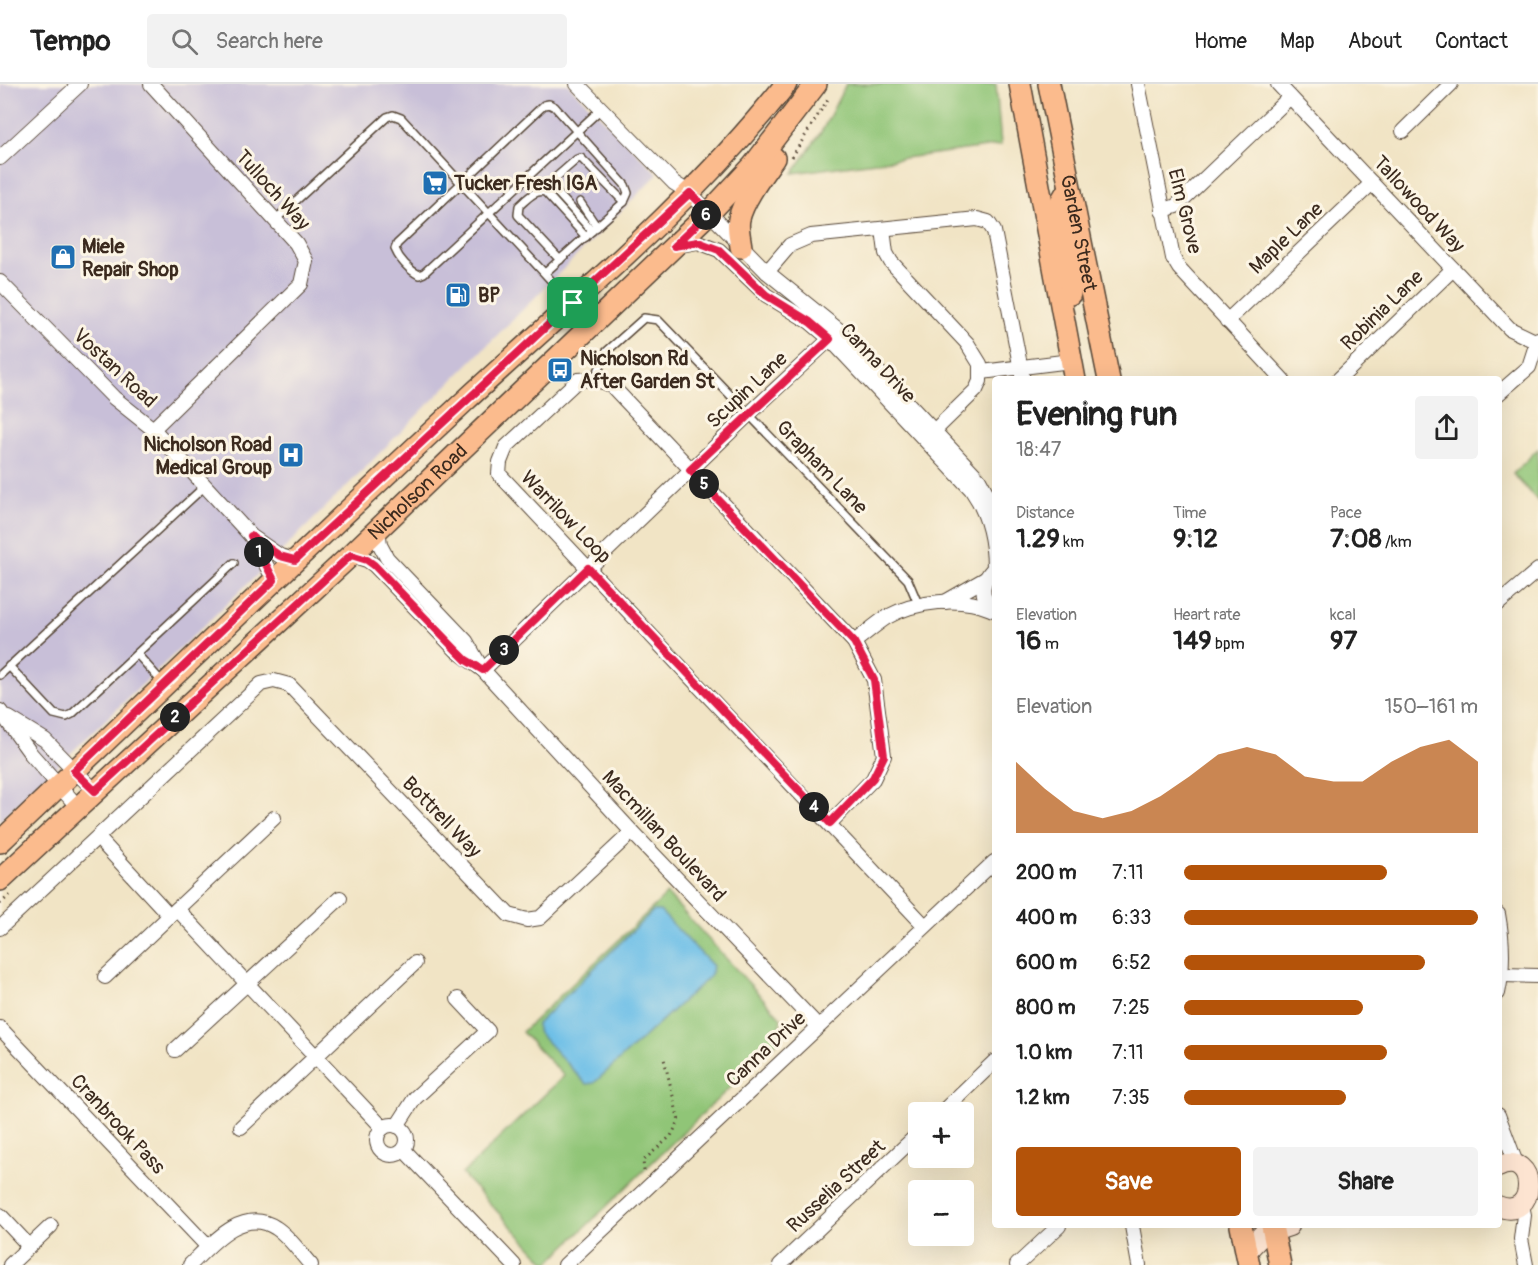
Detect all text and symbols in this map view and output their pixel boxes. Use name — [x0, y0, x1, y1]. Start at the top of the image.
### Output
search box — [147, 14, 567, 68]
text: Tempo — [30, 24, 111, 59]
icon: search — [168, 25, 201, 58]
text: Search here — [216, 27, 323, 55]
text: Home — [1194, 28, 1247, 55]
text: Map — [1280, 28, 1315, 55]
text: About — [1348, 28, 1402, 55]
text: Contact — [1435, 28, 1508, 55]
street label: Tulloch Way — [230, 145, 316, 236]
street label: Tallowood Way — [1368, 150, 1471, 258]
street label: Elm Grove — [1162, 166, 1208, 256]
supermarket icon: Tucker Fresh IGA — [420, 168, 450, 198]
place label: Tucker Fresh IGA — [453, 171, 598, 196]
street label: Garden Street — [1055, 172, 1103, 295]
street label: Maple Lane — [1244, 197, 1328, 279]
pin: 6 — [691, 200, 721, 230]
text: 6 — [701, 205, 711, 225]
place label: Miele Repair Shop — [82, 234, 179, 282]
shop icon: Miele Repair Shop — [48, 242, 78, 272]
street label: Robinia Lane — [1335, 264, 1429, 356]
pin — [547, 277, 598, 328]
fuel station icon: BP — [443, 280, 473, 310]
place label: BP — [478, 283, 500, 308]
icon: arrive — [556, 286, 589, 319]
street label: Canna Drive — [835, 318, 921, 408]
street label: Vostan Road — [68, 323, 162, 413]
place label: Nicholson Rd After Garden St — [580, 346, 716, 394]
street label: Scupin Lane — [701, 346, 793, 434]
bus stop icon: Nicholson Rd After Garden St — [545, 355, 575, 385]
text: Evening run — [1016, 394, 1177, 435]
button: share — [1415, 396, 1478, 459]
street label: Grapham Lane — [771, 415, 873, 519]
place label: Nicholson Road Medical Group — [143, 432, 273, 480]
text: 18:47 — [1016, 437, 1061, 462]
street label: Nicholson Road — [362, 438, 472, 545]
hospital icon: Nicholson Road Medical Group — [276, 440, 306, 470]
street label: Warrilow Loop — [515, 465, 617, 569]
pin: 5 — [689, 469, 719, 499]
text: 5 — [700, 474, 708, 494]
text: Distance — [1016, 503, 1075, 523]
text: Time — [1173, 503, 1206, 523]
text: Pace — [1330, 503, 1362, 523]
text: 1.29 — [1016, 523, 1060, 555]
text: 9:12 — [1173, 523, 1218, 555]
text: 7:08 — [1330, 523, 1382, 555]
text: km — [1060, 532, 1084, 552]
text: /km — [1382, 532, 1412, 552]
pin: 1 — [244, 537, 274, 567]
text: 1 — [256, 542, 262, 562]
text: Elevation — [1016, 605, 1077, 625]
text: Heart rate — [1173, 605, 1240, 625]
text: kcal — [1330, 605, 1356, 625]
text: 16 — [1016, 625, 1041, 657]
text: 149 — [1173, 625, 1212, 657]
text: 97 — [1330, 625, 1357, 657]
text: m — [1041, 634, 1059, 654]
text: bpm — [1212, 634, 1245, 654]
pin: 3 — [489, 635, 519, 665]
text: 3 — [500, 640, 508, 660]
text: Elevation — [1016, 694, 1092, 719]
text: 150–161 m — [1385, 694, 1478, 719]
pin: 2 — [160, 702, 190, 732]
text: 2 — [171, 707, 179, 727]
street label: Macmillan Boulevard — [597, 765, 731, 907]
street label: Bottrell Way — [397, 771, 487, 863]
pin: 4 — [799, 792, 829, 822]
text: 4 — [809, 797, 819, 817]
text: 200 m — [1016, 860, 1077, 885]
text: 7:11 — [1112, 860, 1144, 885]
text: 400 m — [1016, 905, 1077, 930]
text: 6:33 — [1112, 905, 1151, 930]
text: 600 m — [1016, 950, 1077, 975]
text: 6:52 — [1112, 950, 1151, 975]
text: 800 m — [1016, 995, 1076, 1020]
text: 7:25 — [1112, 995, 1150, 1020]
street label: Canna Drive — [721, 1006, 811, 1092]
text: 1.0 km — [1016, 1040, 1072, 1065]
text: 7:11 — [1112, 1040, 1144, 1065]
street label: Cranbrook Pass — [65, 1069, 171, 1179]
text: 1.2 km — [1016, 1085, 1070, 1110]
text: 7:35 — [1112, 1085, 1150, 1110]
map controls — [908, 1102, 974, 1246]
button: + — [908, 1102, 974, 1168]
street label: Russelia Street — [782, 1133, 891, 1238]
button: Save — [1016, 1147, 1241, 1216]
button: Share — [1253, 1147, 1478, 1216]
button: − — [908, 1180, 974, 1246]

